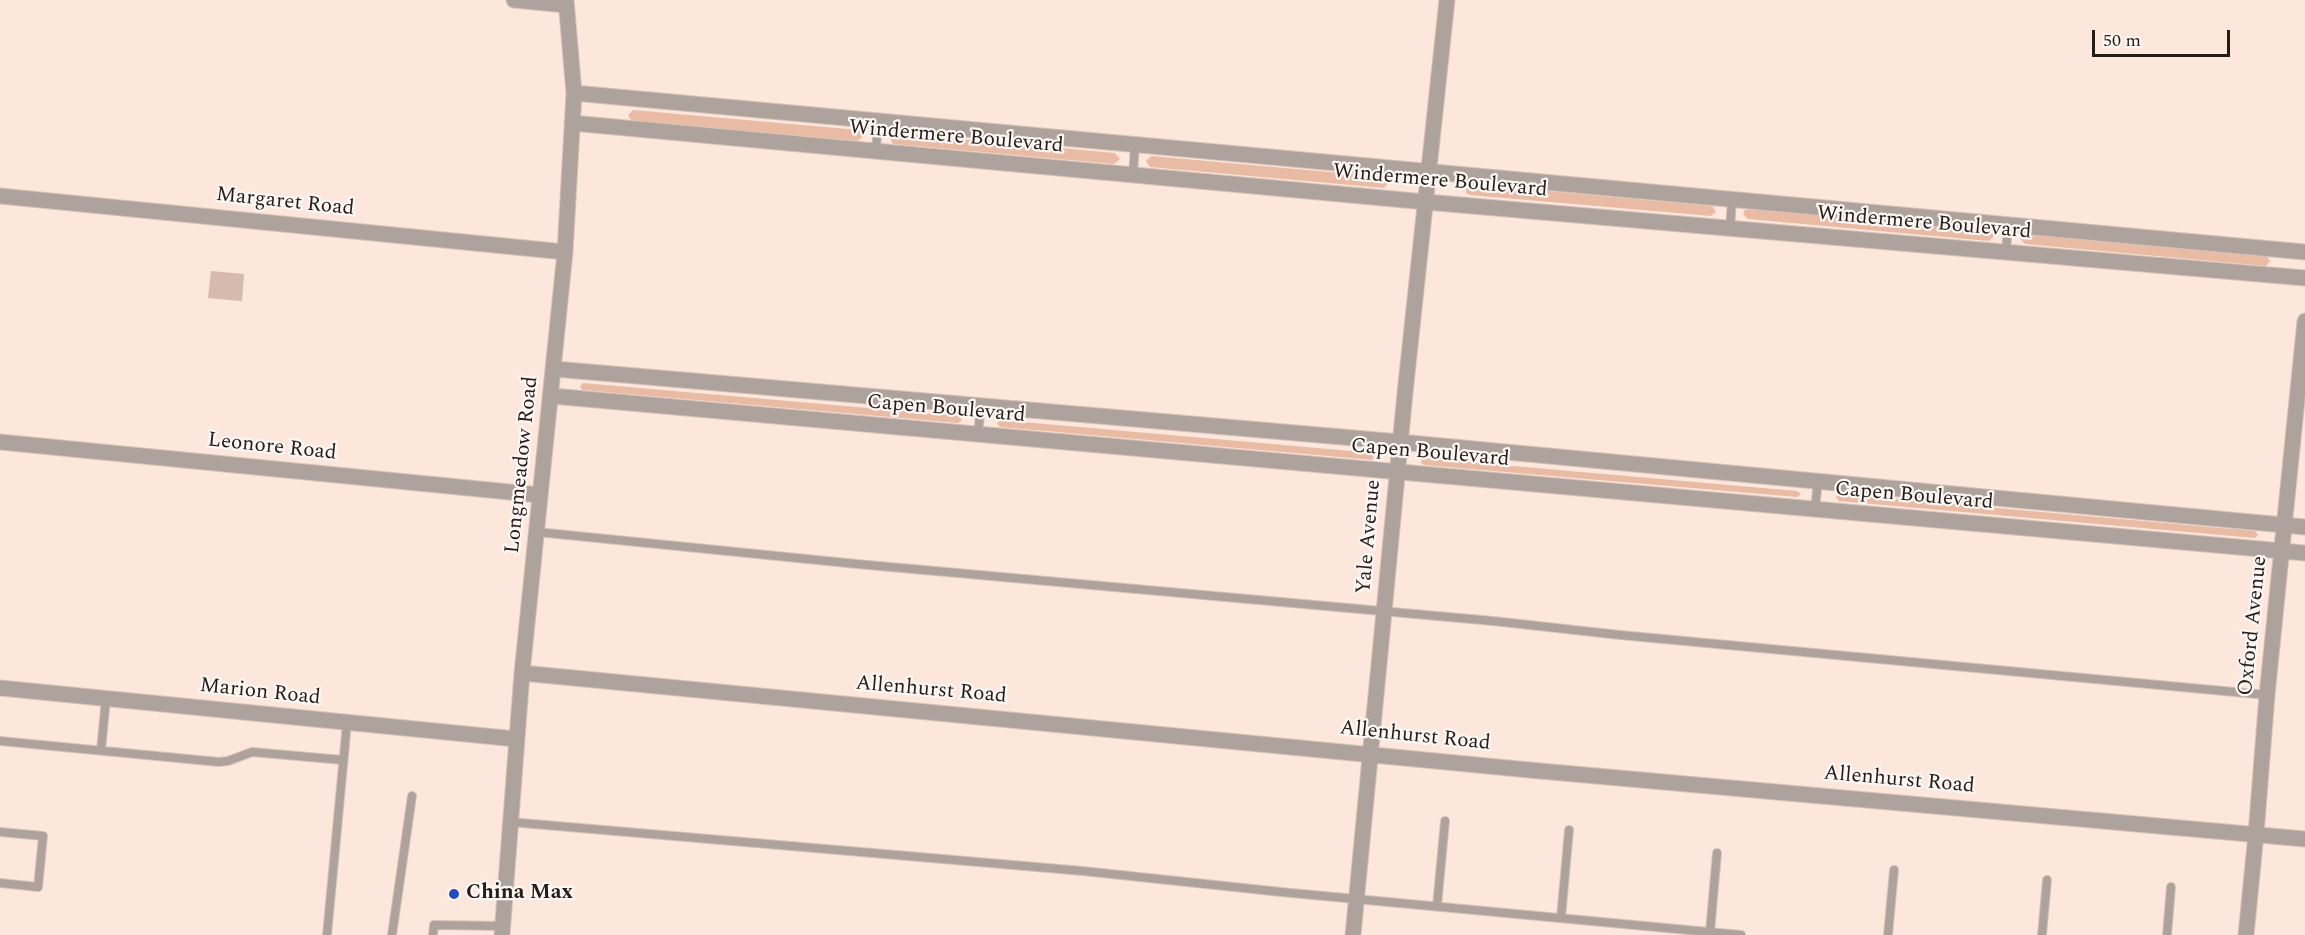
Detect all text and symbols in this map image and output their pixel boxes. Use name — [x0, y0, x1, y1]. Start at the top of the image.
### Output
scale bar — [2095, 18, 2233, 56]
text: 50 m — [2103, 27, 2141, 54]
street label: Windermere Boulevard — [848, 116, 1064, 160]
street label: Windermere Boulevard — [1332, 160, 1548, 204]
street label: Margaret Road — [215, 183, 355, 223]
street label: Windermere Boulevard — [1816, 202, 2032, 246]
street label: Longmeadow Road — [501, 375, 545, 555]
street label: Capen Boulevard — [866, 391, 1026, 429]
street label: Leonore Road — [206, 429, 338, 467]
street label: Capen Boulevard — [1350, 435, 1510, 473]
street label: Capen Boulevard — [1834, 478, 1994, 516]
street label: Yale Avenue — [1352, 479, 1388, 595]
street label: Oxford Avenue — [2234, 555, 2274, 697]
street label: Allenhurst Road — [854, 672, 1008, 710]
street label: Marion Road — [198, 674, 322, 712]
street label: Allenhurst Road — [1338, 717, 1492, 757]
street label: Allenhurst Road — [1822, 762, 1976, 800]
place label: China Max — [466, 881, 573, 907]
marker: China Max — [447, 887, 461, 901]

